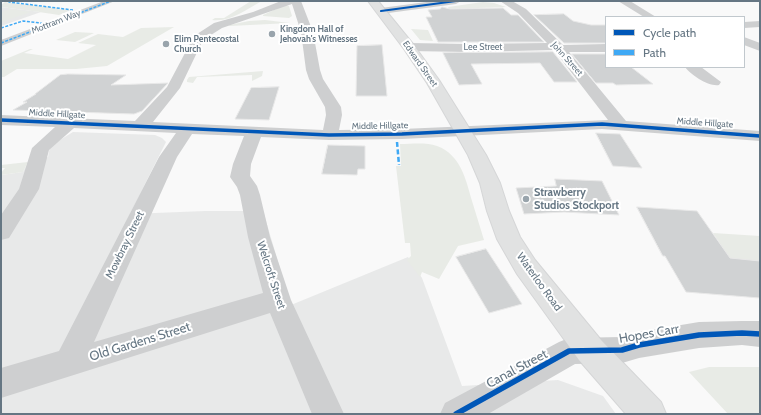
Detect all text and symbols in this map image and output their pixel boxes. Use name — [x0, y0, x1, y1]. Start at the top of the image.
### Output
street label: Mottram Way — [30, 8, 82, 36]
legend — [605, 16, 745, 68]
place label: Kingdom Hall of Jehovah's Witnesses — [280, 24, 358, 45]
text: Cycle path — [643, 25, 696, 40]
marker: Kingdom Hall of Jehovah's Witnesses — [267, 29, 277, 39]
place label: Elim Pentecostal Church — [174, 34, 239, 55]
marker: Elim Pentecostal Church — [161, 39, 171, 49]
street label: Edward Street — [400, 39, 440, 89]
street label: John Street — [549, 40, 585, 78]
street label: Lee Street — [464, 42, 502, 52]
text: Path — [643, 45, 666, 60]
street label: Middle Hillgate — [28, 107, 86, 121]
street label: Middle Hillgate — [676, 116, 734, 130]
street label: Middle Hillgate — [352, 120, 408, 132]
place label: Strawberry Studios Stockport — [534, 186, 619, 212]
marker: Strawberry Studios Stockport — [521, 194, 531, 204]
street label: Mowbray Street — [103, 209, 147, 281]
street label: Welcroft Street — [254, 239, 288, 311]
street label: Waterloo Road — [513, 250, 565, 314]
street label: Old Gardens Street — [88, 319, 192, 365]
street label: Hopes Carr — [618, 321, 680, 347]
street label: Canal Street — [484, 346, 550, 392]

